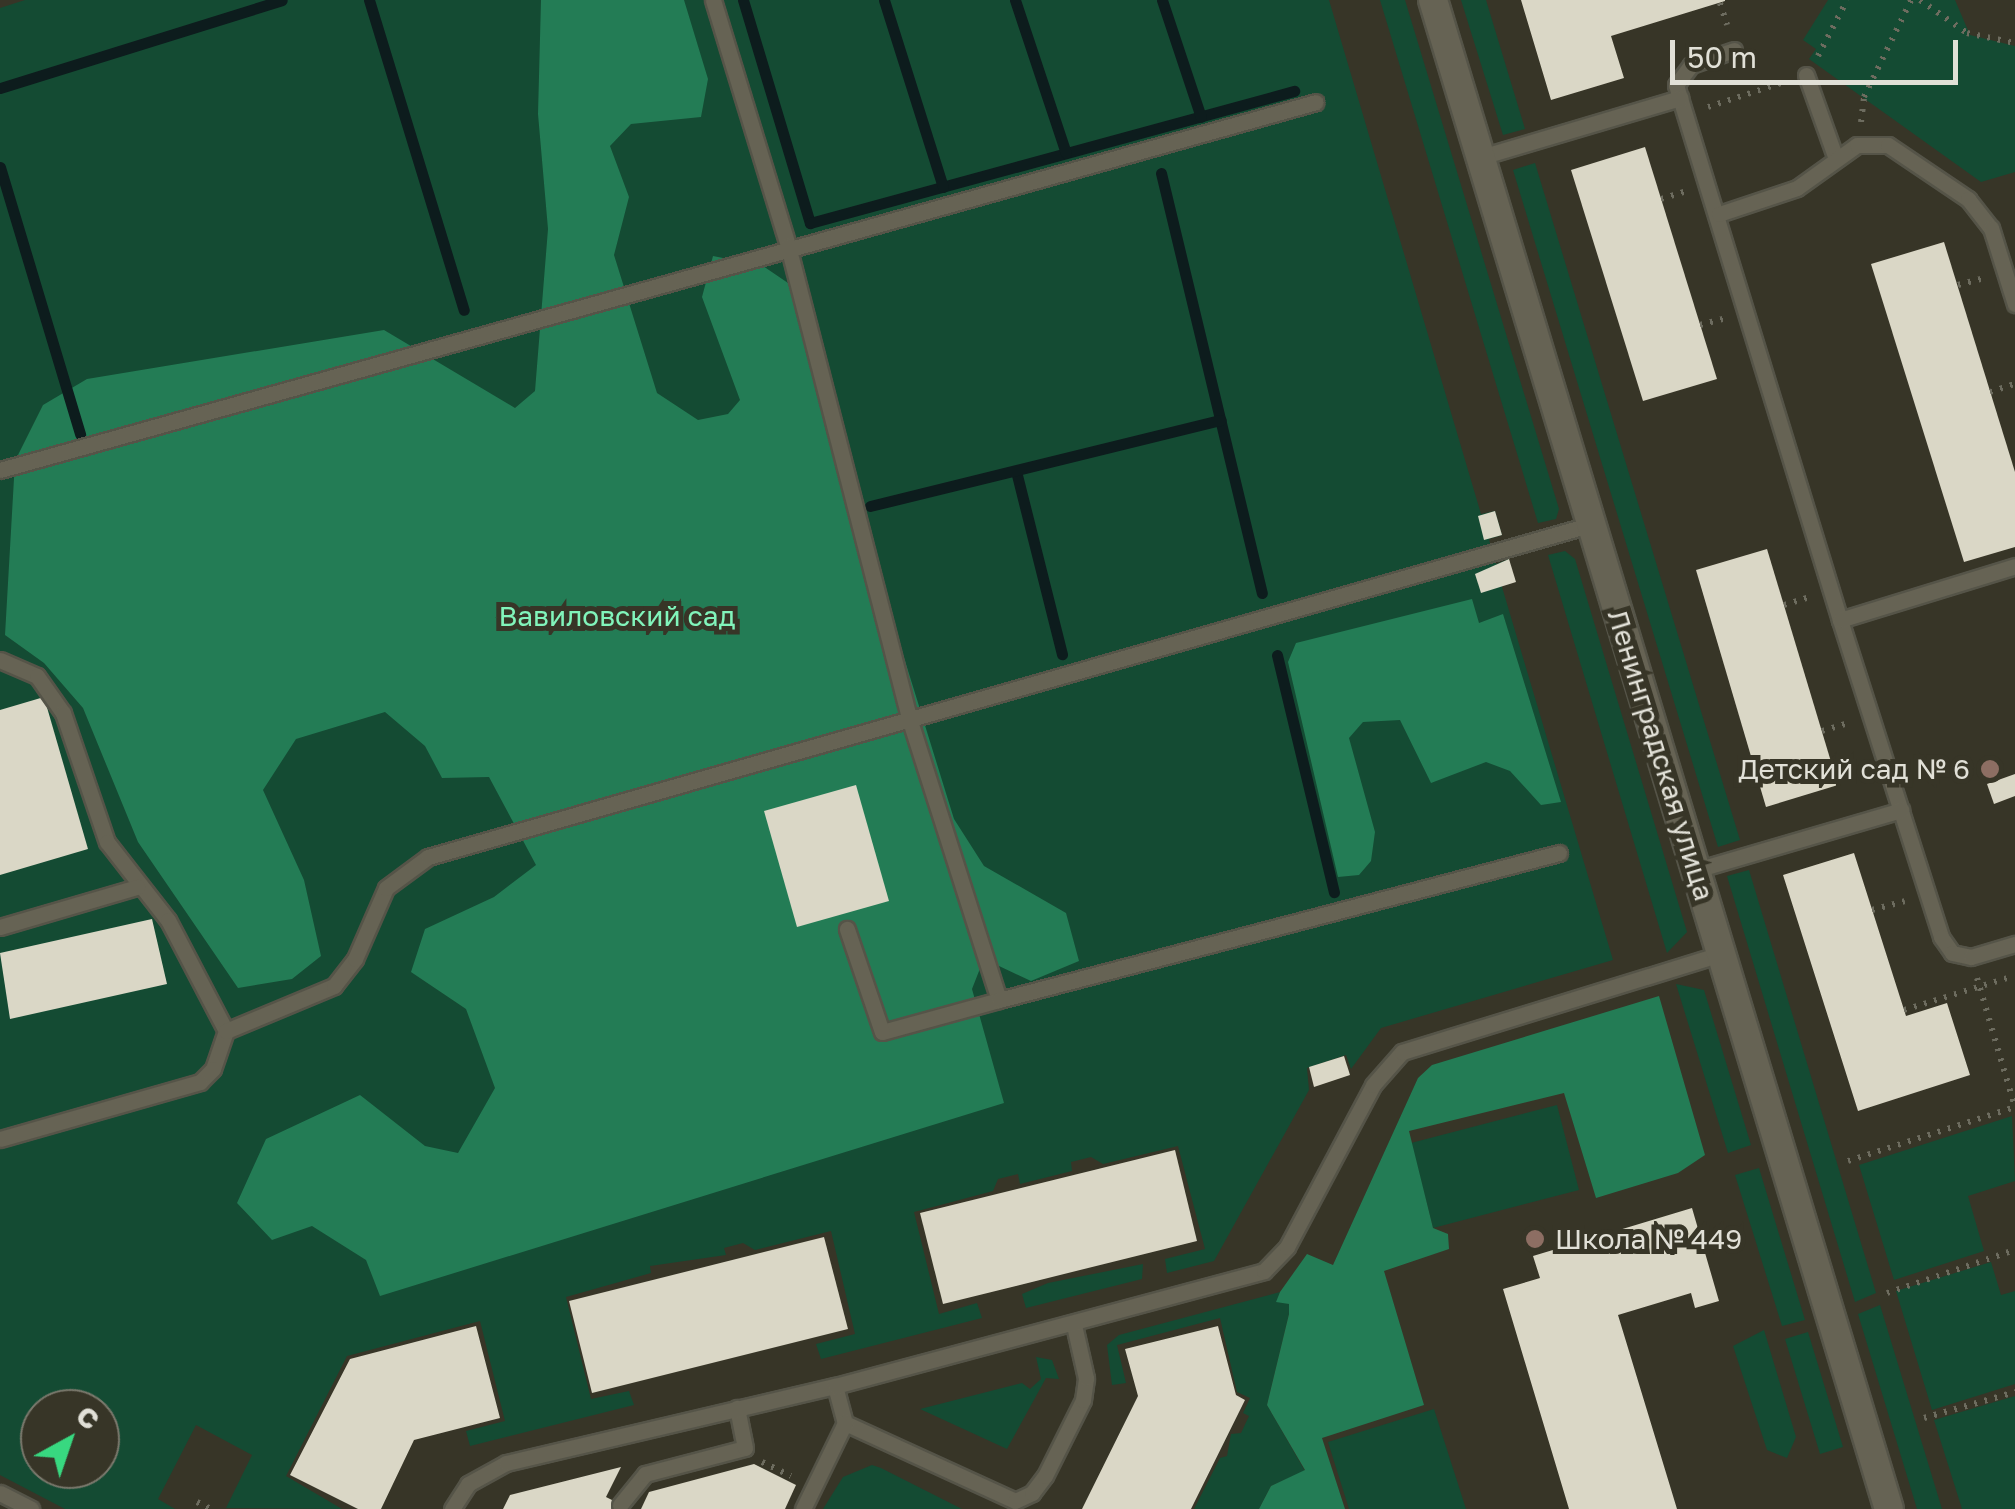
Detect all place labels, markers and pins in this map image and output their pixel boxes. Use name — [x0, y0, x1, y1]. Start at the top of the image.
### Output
place label: Детский сад № 6 — [1738, 752, 1970, 786]
marker: Детский сад № 6 — [1979, 758, 2001, 780]
place label: Школа № 449 — [1555, 1222, 1742, 1256]
marker: Школа № 449 — [1524, 1228, 1546, 1250]

